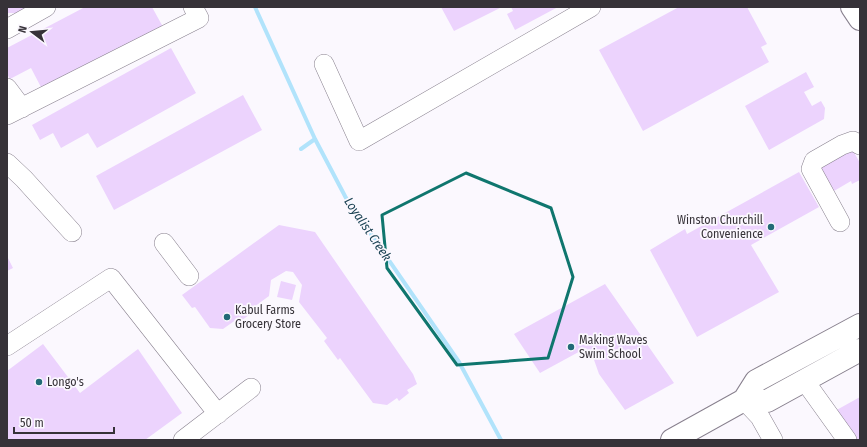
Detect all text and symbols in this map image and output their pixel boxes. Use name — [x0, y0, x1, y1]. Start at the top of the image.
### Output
north arrow — [12, 12, 52, 52]
text: N — [16, 24, 30, 34]
water label: Loyalist Creek — [341, 194, 395, 264]
place label: Winston Churchill Convenience — [677, 213, 763, 241]
marker: Winston Churchill Convenience — [766, 222, 776, 232]
place label: Kabul Farms Grocery Store — [235, 303, 301, 331]
marker: Kabul Farms Grocery Store — [222, 312, 232, 322]
place label: Making Waves Swim School — [579, 333, 648, 361]
marker: Making Waves Swim School — [566, 342, 576, 352]
place label: Longo's — [47, 375, 84, 389]
marker: Longo's — [34, 377, 44, 387]
scale bar — [14, 409, 114, 435]
text: 50 m — [20, 416, 44, 430]

